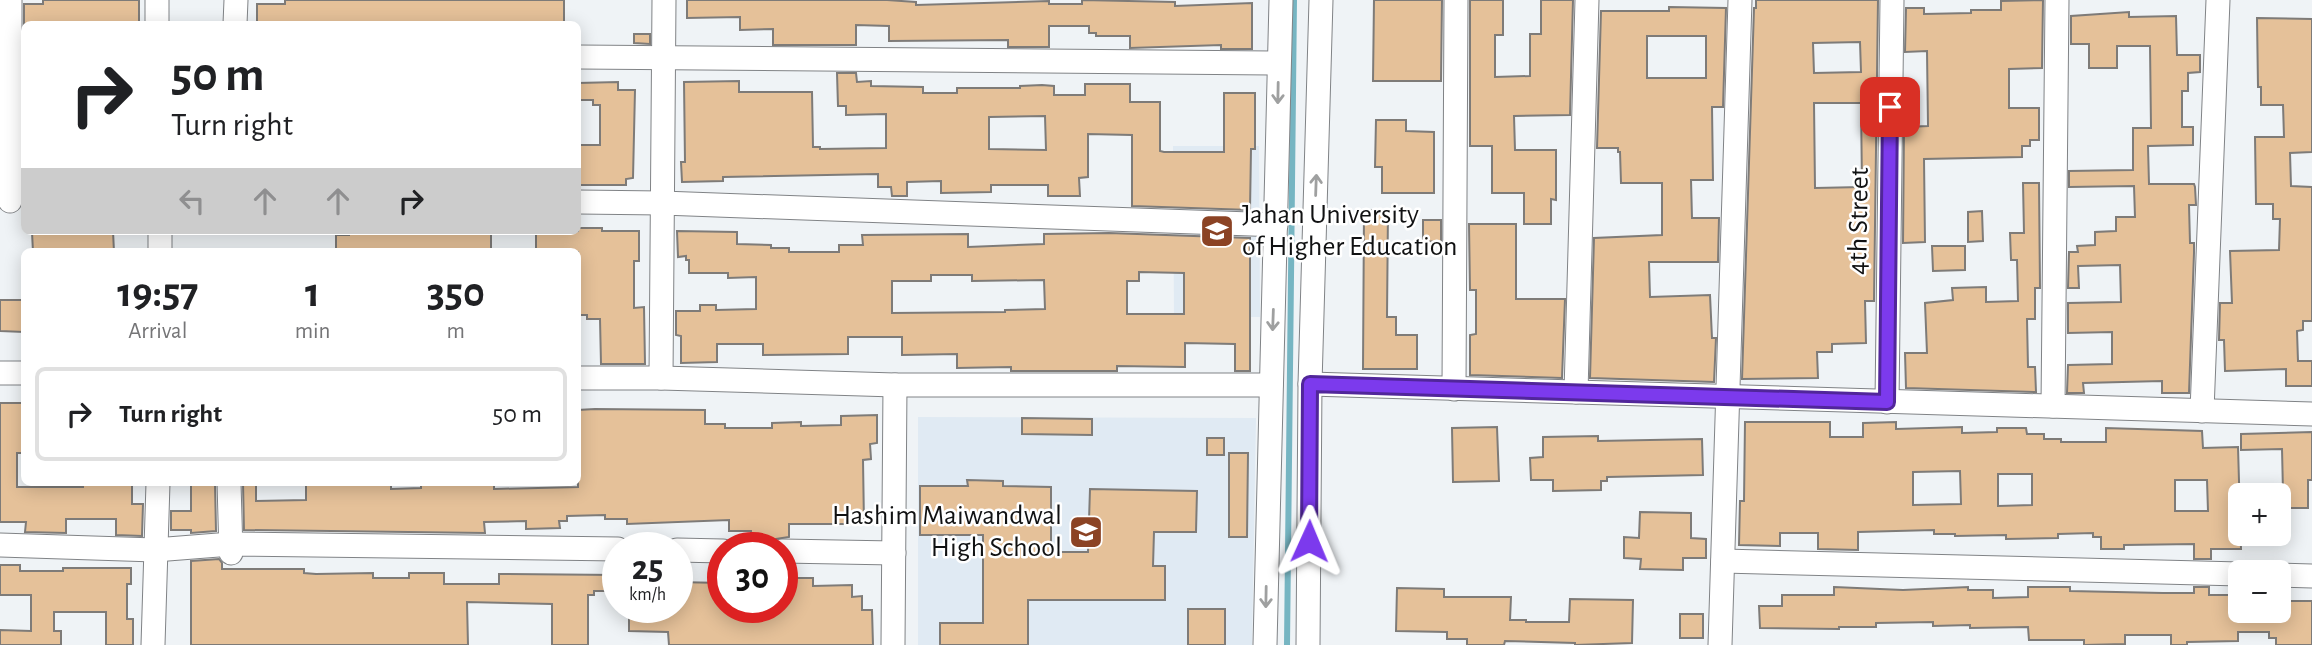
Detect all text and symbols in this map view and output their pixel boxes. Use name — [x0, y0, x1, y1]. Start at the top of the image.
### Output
icon: right — [56, 49, 147, 140]
text: 50 m — [171, 51, 265, 100]
pin — [1860, 77, 1920, 137]
one-way arrow — [1271, 81, 1285, 104]
icon: arrive — [1871, 88, 1909, 126]
text: Turn right — [171, 109, 293, 141]
street label: 4th Street — [1844, 167, 1874, 275]
one-way arrow — [1309, 174, 1323, 197]
icon: left — [173, 182, 211, 220]
icon: ahead — [246, 182, 284, 220]
icon: ahead — [319, 182, 357, 220]
icon: right — [392, 182, 430, 220]
place label: Jahan University of Higher Education — [1242, 201, 1458, 261]
school or university icon: Jahan University of Higher Education — [1198, 212, 1236, 250]
text: 19:57 — [117, 272, 198, 314]
text: 1 — [305, 272, 320, 314]
text: 350 — [427, 272, 485, 314]
one-way arrow — [1266, 308, 1279, 331]
text: Arrival — [128, 320, 187, 343]
text: min — [295, 320, 331, 343]
text: m — [447, 320, 465, 343]
icon: right — [60, 395, 98, 433]
text: Turn right — [119, 401, 222, 427]
text: 50 m — [492, 401, 542, 427]
map controls — [2228, 483, 2291, 623]
button: + — [2228, 483, 2291, 546]
place label: Hashim Maiwandwal High School — [832, 502, 1062, 562]
position arrow — [1272, 504, 1346, 578]
school or university icon: Hashim Maiwandwal High School — [1067, 513, 1105, 551]
speed limit sign: 30 — [707, 532, 798, 623]
text: 25 — [632, 551, 663, 586]
button: − — [2228, 560, 2291, 623]
one-way arrow — [1259, 585, 1273, 608]
text: km/h — [629, 586, 666, 604]

